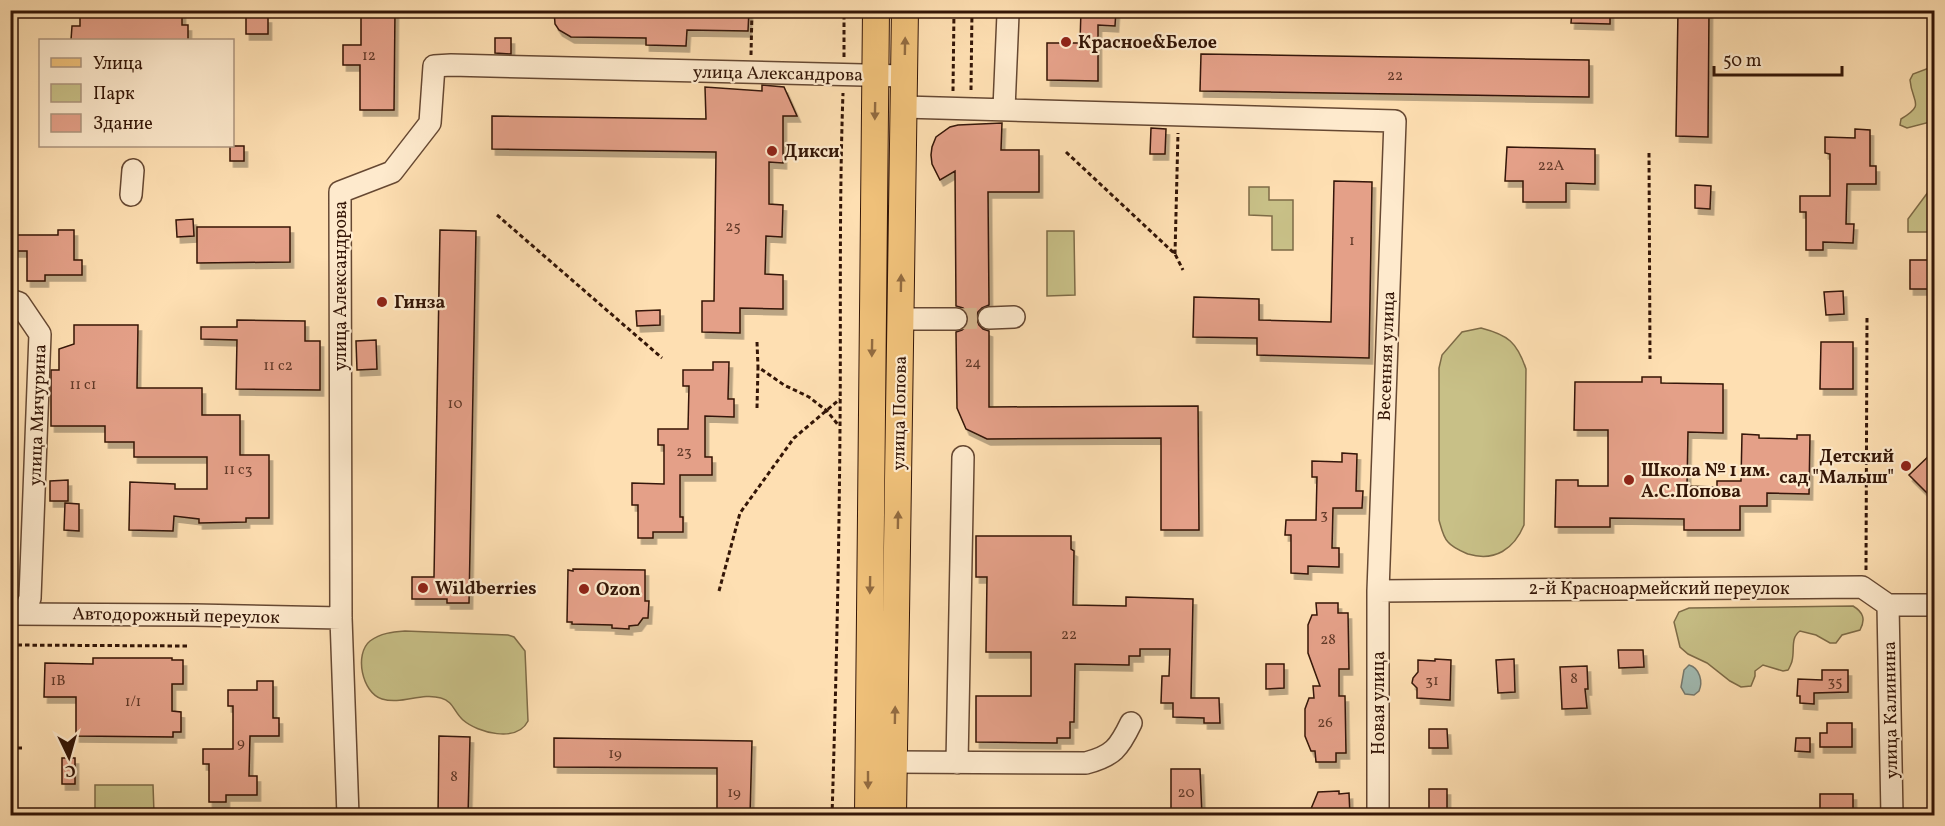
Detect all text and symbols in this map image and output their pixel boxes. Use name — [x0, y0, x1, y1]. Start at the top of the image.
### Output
place label: Красное&Белое — [1078, 31, 1217, 56]
marker: Красное&Белое — [1059, 35, 1073, 49]
one-way arrow — [900, 37, 910, 56]
legend — [39, 39, 234, 147]
scale bar — [1714, 39, 1842, 77]
house number: 12 — [362, 46, 376, 67]
text: 50 m — [1723, 49, 1762, 74]
text: Улица — [93, 52, 143, 77]
street label: улица Александрова — [693, 61, 863, 88]
house number: 22 — [1387, 66, 1403, 87]
text: Парк — [93, 82, 135, 107]
one-way arrow — [870, 101, 880, 120]
text: Здание — [93, 112, 153, 137]
place label: Дикси — [784, 140, 840, 165]
marker: Дикси — [765, 144, 779, 158]
house number: 22А — [1538, 156, 1565, 177]
street label: улица Александрова — [329, 201, 354, 371]
house number: 25 — [725, 217, 741, 238]
house number: 1 — [1349, 231, 1355, 252]
one-way arrow — [896, 274, 906, 293]
place label: Гинза — [394, 291, 445, 316]
street label: Весенняя улица — [1373, 291, 1402, 422]
marker: Гинза — [375, 295, 389, 309]
one-way arrow — [867, 338, 877, 357]
street label: улица Мичурина — [24, 344, 53, 486]
house number: 24 — [965, 353, 981, 374]
street label: улица Попова — [887, 355, 914, 471]
house number: 11 с2 — [263, 356, 293, 377]
house number: 11 с1 — [69, 375, 97, 396]
house number: 10 — [448, 394, 462, 415]
house number: 23 — [676, 442, 692, 463]
place label: Детский сад "Малыш" — [1779, 445, 1894, 491]
place label: Школа № 1 им. А.С.Попова — [1641, 459, 1770, 505]
marker: Детский сад "Малыш" — [1899, 459, 1913, 473]
house number: 11 с3 — [223, 460, 253, 481]
marker: Школа № 1 им. А.С.Попова — [1622, 473, 1636, 487]
house number: 3 — [1320, 505, 1328, 526]
one-way arrow — [893, 511, 902, 530]
one-way arrow — [865, 575, 875, 594]
place label: Wildberries — [435, 577, 536, 602]
street label: 2-й Красноармейский переулок — [1528, 577, 1790, 602]
place label: Ozon — [596, 578, 641, 603]
marker: Wildberries — [416, 581, 430, 595]
marker: Ozon — [577, 582, 591, 596]
street label: Автодорожный переулок — [72, 602, 280, 631]
house number: 22 — [1061, 625, 1077, 646]
house number: 28 — [1320, 630, 1336, 651]
street label: улица Калинина — [1878, 641, 1905, 779]
street label: Новая улица — [1367, 651, 1392, 755]
house number: 8 — [1570, 669, 1578, 690]
house number: 1В — [50, 671, 66, 692]
house number: 31 — [1425, 671, 1439, 692]
house number: 35 — [1828, 672, 1842, 693]
house number: 1/1 — [125, 692, 141, 713]
one-way arrow — [890, 706, 899, 725]
house number: 26 — [1317, 713, 1333, 734]
north arrow — [39, 727, 99, 787]
house number: 9 — [237, 733, 245, 754]
house number: 19 — [608, 744, 622, 765]
text: С — [64, 759, 76, 781]
house number: 8 — [450, 767, 458, 788]
one-way arrow — [863, 770, 873, 789]
house number: 19 — [727, 783, 741, 804]
house number: 20 — [1178, 783, 1194, 804]

